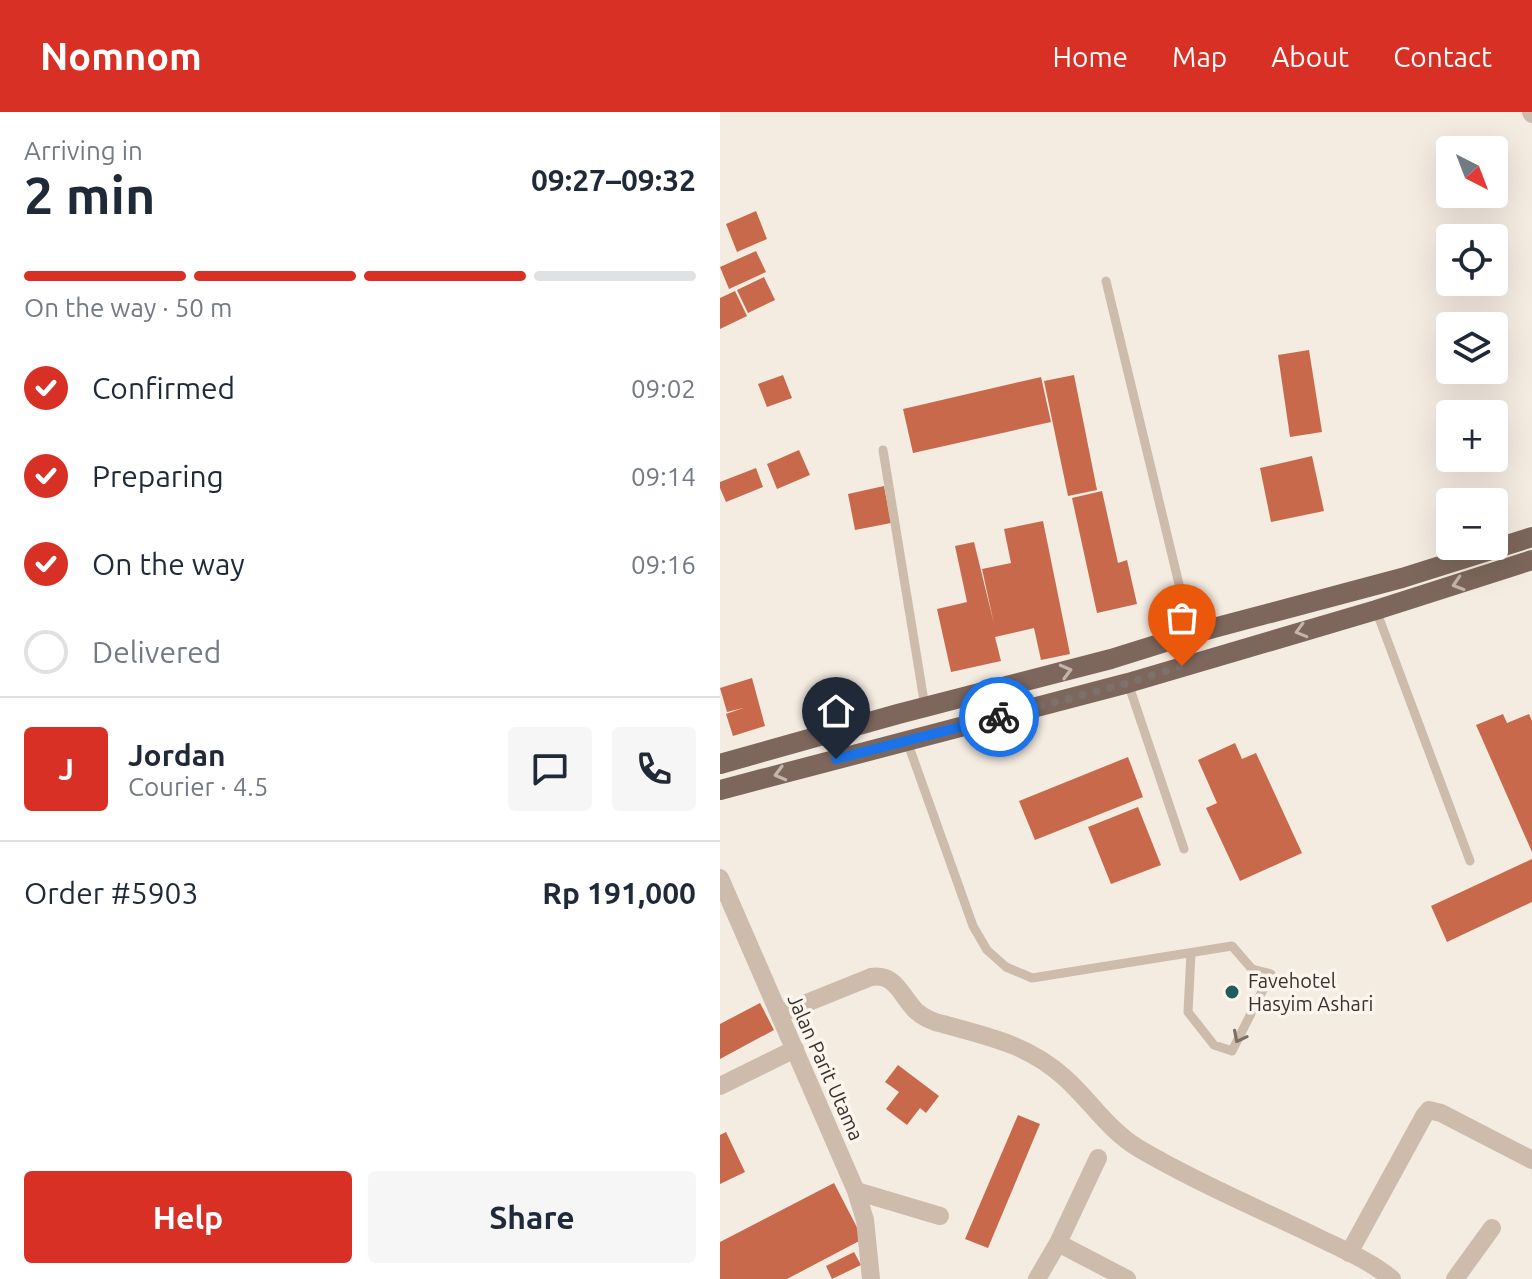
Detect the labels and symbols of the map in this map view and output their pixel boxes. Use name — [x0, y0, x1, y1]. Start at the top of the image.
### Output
north arrow — [1436, 136, 1508, 208]
one-way arrow — [1451, 575, 1465, 591]
pin — [1148, 584, 1216, 666]
one-way arrow — [1294, 622, 1308, 638]
one-way arrow — [1058, 663, 1072, 680]
pin — [802, 677, 870, 759]
courier — [959, 677, 1039, 757]
one-way arrow — [774, 765, 787, 781]
place label: Favehotel Hasyim Ashari — [1248, 969, 1373, 1015]
marker: Favehotel Hasyim Ashari — [1223, 983, 1241, 1001]
street label: Jalan Parit Utama — [783, 990, 869, 1144]
one-way arrow — [1233, 1029, 1248, 1044]

